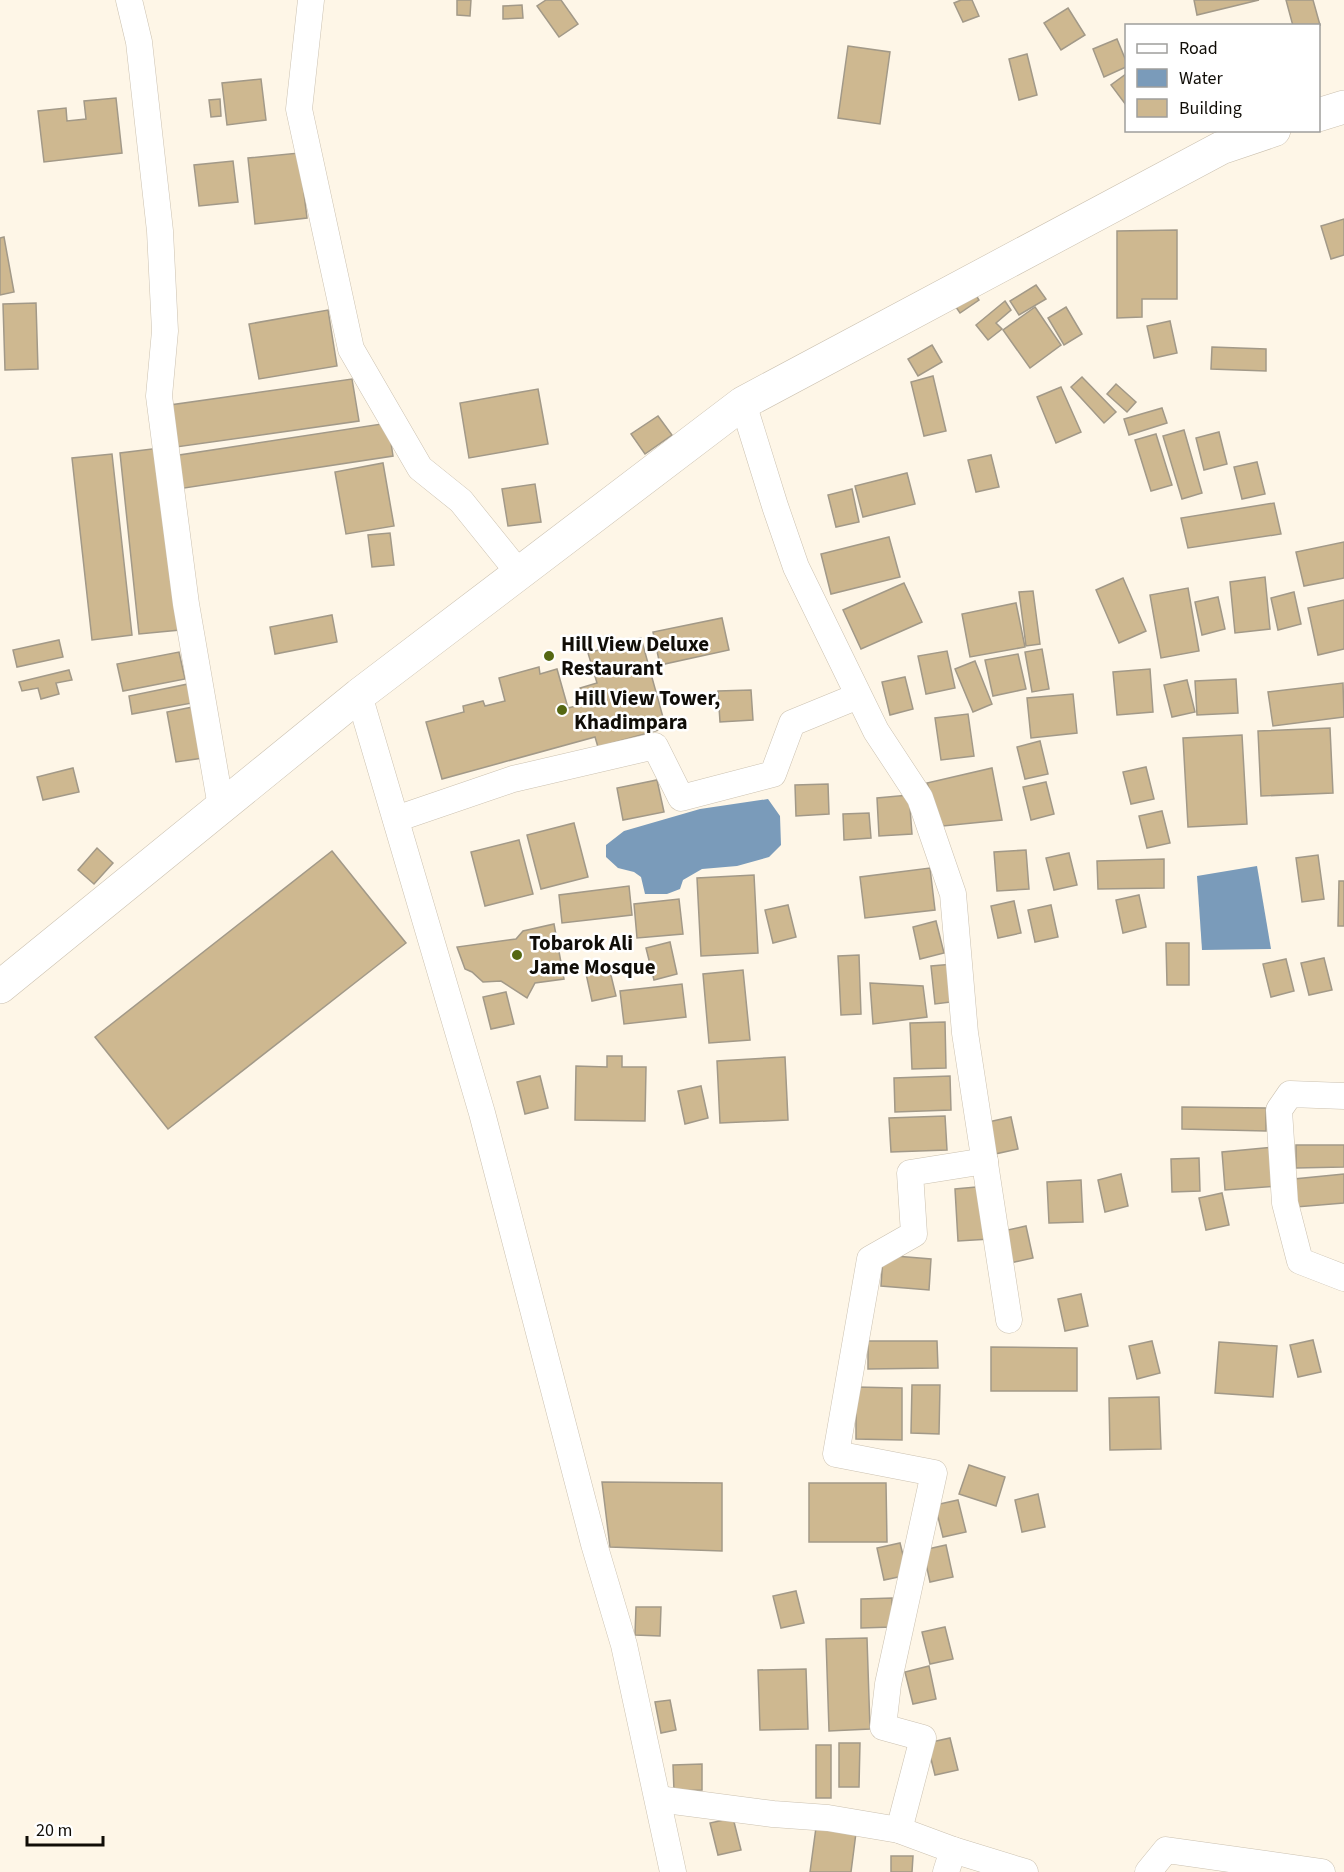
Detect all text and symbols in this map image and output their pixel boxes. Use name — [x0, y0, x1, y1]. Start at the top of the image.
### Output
legend — [1125, 24, 1320, 132]
text: Road — [1179, 36, 1218, 61]
text: Water — [1179, 66, 1223, 91]
text: Building — [1179, 96, 1242, 121]
place label: Hill View Deluxe Restaurant — [561, 629, 709, 683]
marker: Hill View Deluxe Restaurant — [542, 649, 556, 663]
place label: Hill View Tower, Khadimpara — [574, 683, 720, 737]
marker: Hill View Tower, Khadimpara — [555, 703, 569, 717]
place label: Tobarok Ali Jame Mosque — [529, 928, 656, 982]
marker: Tobarok Ali Jame Mosque — [510, 948, 524, 962]
scale bar — [27, 1809, 104, 1847]
text: 20 m — [36, 1818, 72, 1843]

